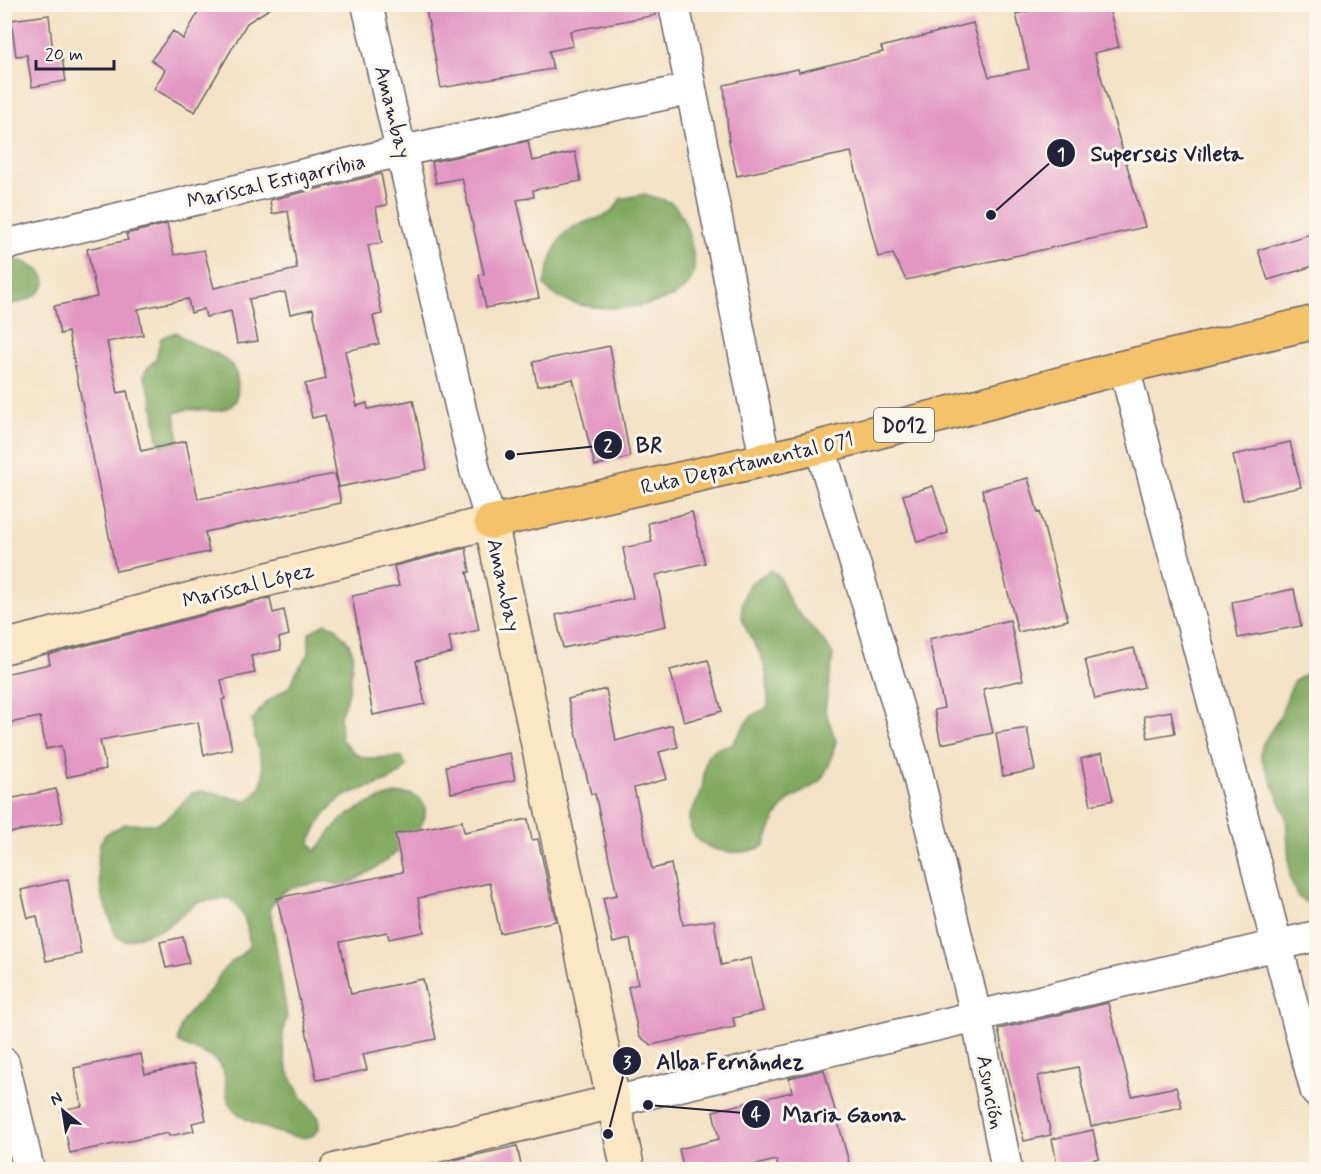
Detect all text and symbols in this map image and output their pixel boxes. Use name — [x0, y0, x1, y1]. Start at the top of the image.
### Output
scale bar — [36, 33, 114, 71]
text: 20 m — [45, 43, 83, 67]
street label: Amambay — [367, 63, 417, 162]
callout: Superseis Villeta — [1046, 133, 1257, 173]
text: Superseis Villeta — [1091, 141, 1244, 169]
text: 1 — [1057, 143, 1065, 167]
street label: Mariscal Estigarribia — [184, 148, 368, 216]
road number: D012 — [874, 408, 934, 442]
callout: BR — [593, 425, 674, 465]
street label: Ruta Departamental 071 — [638, 426, 856, 502]
text: BR — [636, 433, 662, 461]
text: 2 — [604, 434, 613, 458]
street label: Amambay — [479, 536, 527, 634]
street label: Mariscal López — [180, 556, 317, 616]
callout: Alba Fernández — [612, 1041, 818, 1081]
text: Alba Fernández — [656, 1049, 804, 1077]
text: 3 — [623, 1051, 632, 1075]
street label: Asunción — [969, 1053, 1011, 1132]
north arrow — [33, 1081, 93, 1141]
text: N — [46, 1088, 66, 1111]
callout: Maria Gaona — [741, 1094, 917, 1134]
text: Maria Gaona — [783, 1102, 906, 1130]
text: 4 — [751, 1103, 762, 1127]

